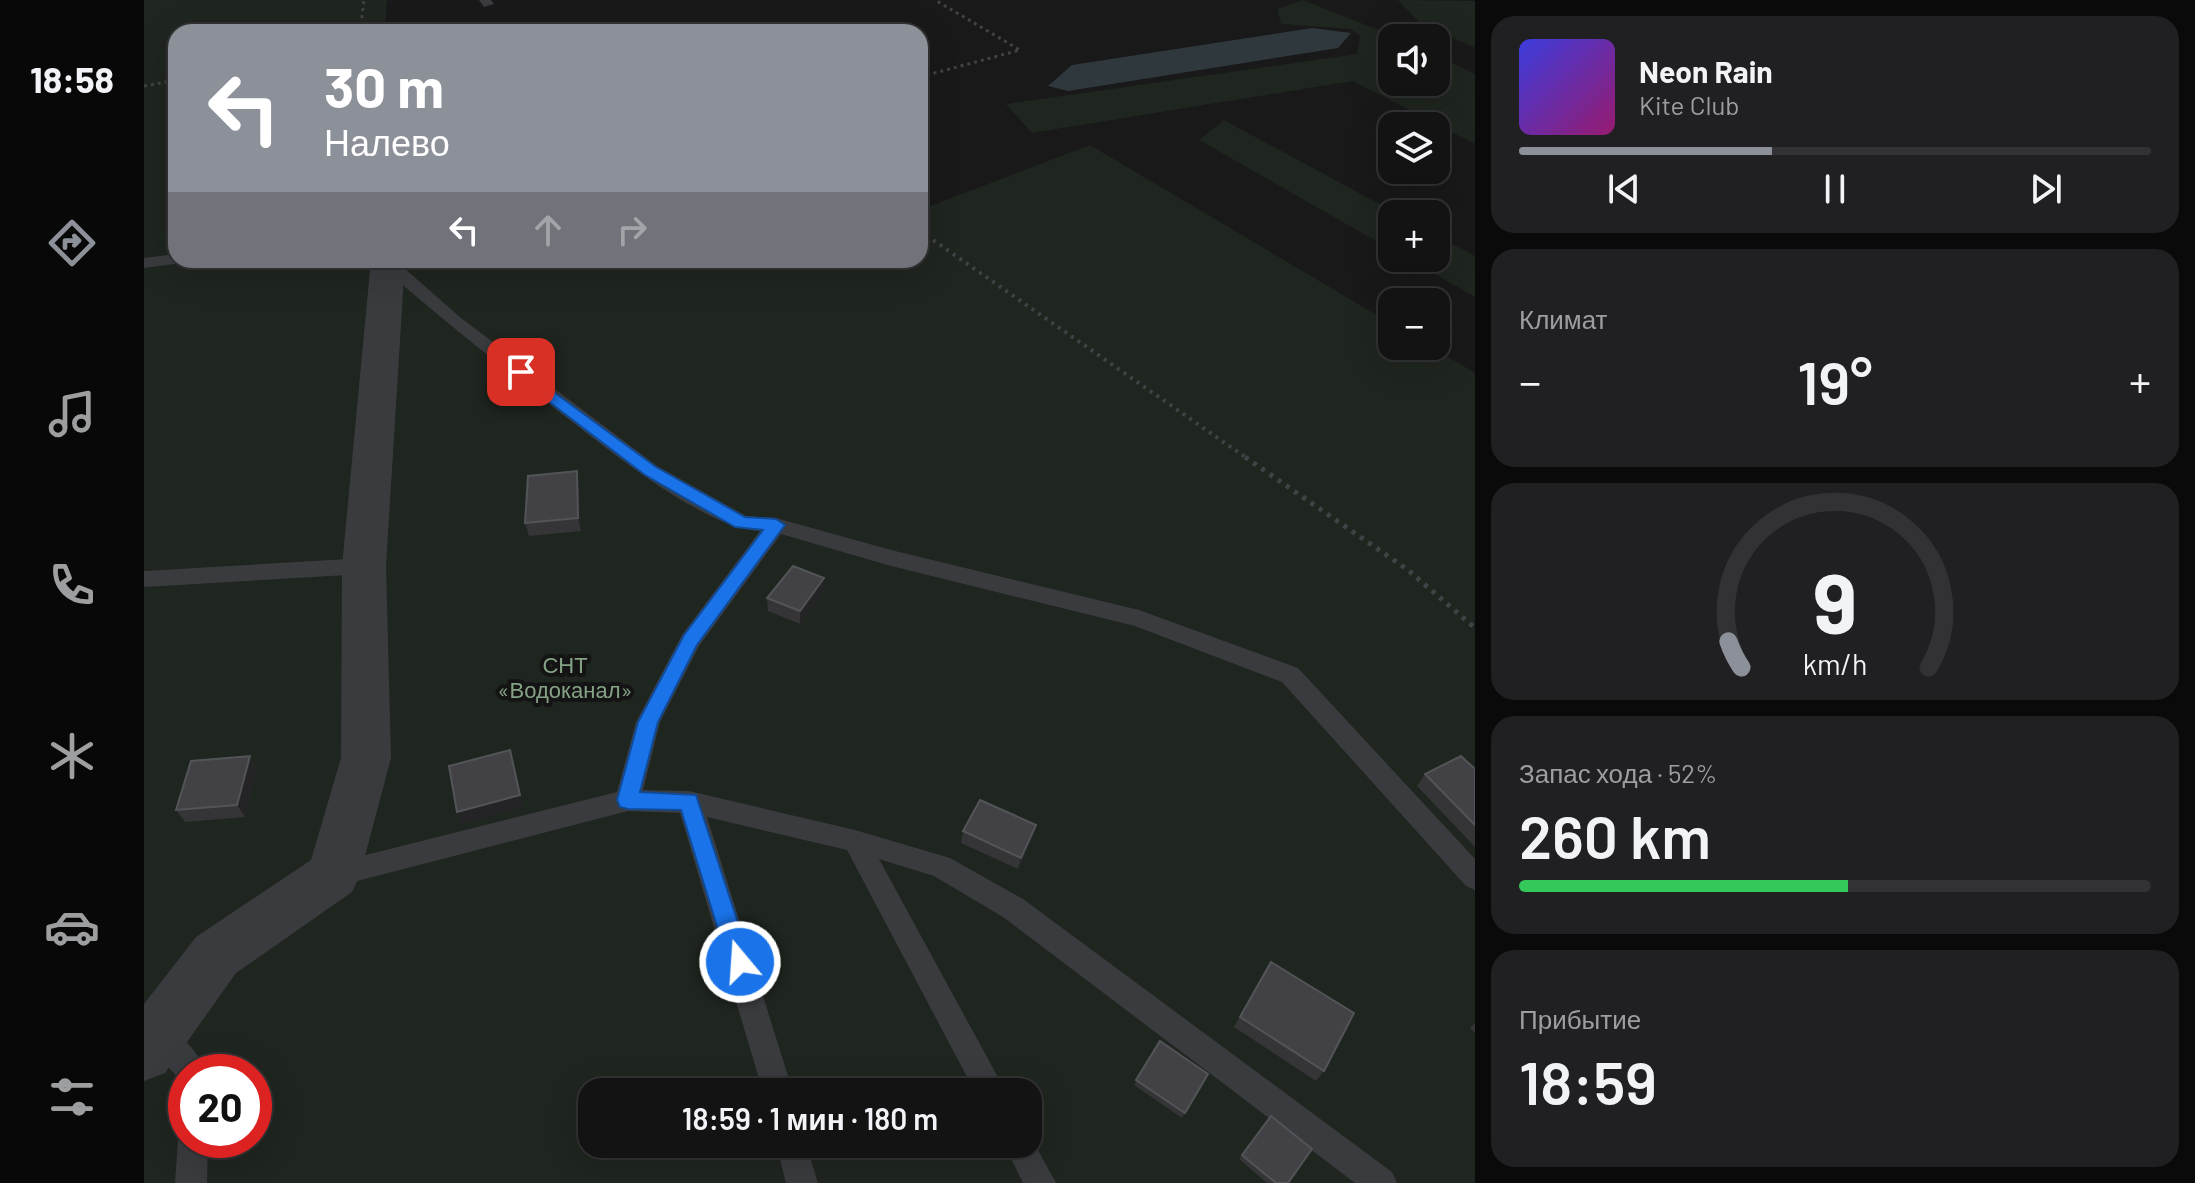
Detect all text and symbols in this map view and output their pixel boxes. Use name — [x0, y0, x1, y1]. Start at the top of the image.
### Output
map controls — [1378, 24, 1450, 360]
button: sound — [1378, 24, 1450, 96]
text: 30 m — [324, 52, 444, 119]
text: Neon Rain — [1639, 53, 1773, 89]
icon: left — [192, 56, 296, 160]
text: 18:58 — [30, 57, 114, 100]
text: Kite Club — [1639, 89, 1740, 120]
button: layers — [1378, 112, 1450, 184]
text: Налево — [324, 120, 450, 163]
icon: previous — [1602, 167, 1646, 211]
icon: pause — [1813, 167, 1857, 211]
icon: next — [2024, 167, 2068, 211]
button: + — [1378, 200, 1450, 272]
icon: left — [442, 208, 486, 252]
icon: ahead — [526, 208, 570, 252]
icon: right — [610, 208, 654, 252]
icon: directions — [44, 215, 100, 271]
button: − — [1378, 288, 1450, 360]
text: Климат — [1519, 303, 1608, 334]
pin — [487, 338, 555, 406]
text: 19° — [1797, 345, 1873, 417]
icon: arrive — [499, 350, 543, 394]
text: − — [1519, 354, 1541, 407]
text: + — [2129, 354, 2151, 407]
icon: music — [44, 386, 100, 442]
text: 9 — [1813, 550, 1857, 650]
icon: phone — [44, 557, 100, 613]
text: km/h — [1803, 646, 1867, 681]
park label: СНТ «Водоканал» — [498, 651, 632, 703]
icon: climate — [44, 728, 100, 784]
text: Запас хода · 52% — [1519, 757, 1717, 788]
text: 260 km — [1519, 799, 1711, 871]
icon: car — [44, 899, 100, 955]
position arrow — [698, 920, 782, 1004]
text: Прибытие — [1519, 1003, 1641, 1034]
text: 18:59 — [1519, 1045, 1657, 1117]
speed limit sign: 20 — [168, 1054, 272, 1158]
icon: filters — [44, 1069, 100, 1125]
text: 18:59 · 1 мин · 180 m — [682, 1100, 938, 1136]

